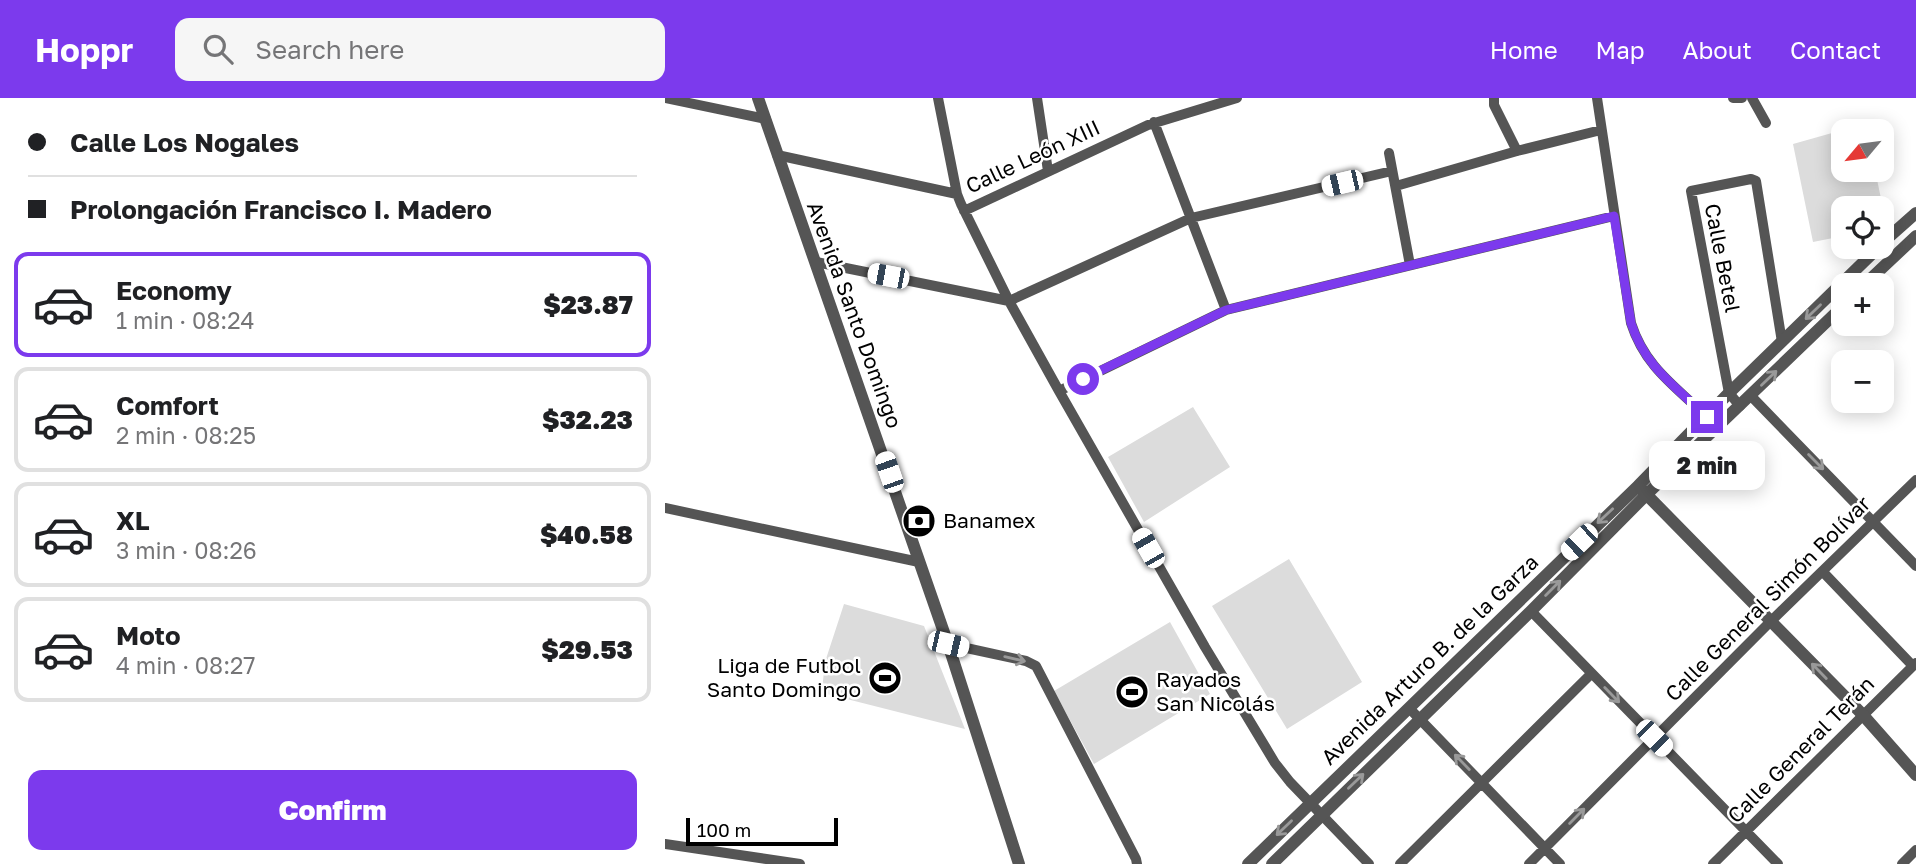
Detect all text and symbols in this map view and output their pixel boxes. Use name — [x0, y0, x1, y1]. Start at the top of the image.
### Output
search box — [175, 18, 665, 81]
text: Hoppr — [35, 30, 133, 69]
icon: search — [199, 30, 237, 68]
text: Search here — [255, 34, 404, 65]
text: Home — [1490, 35, 1558, 64]
text: Map — [1596, 35, 1645, 64]
text: About — [1683, 35, 1752, 64]
text: Contact — [1790, 35, 1881, 64]
street label: Calle León XIII — [961, 114, 1104, 199]
north arrow — [1831, 119, 1893, 182]
map controls — [1831, 119, 1894, 413]
text: Calle Los Nogales — [70, 127, 299, 158]
car — [1320, 168, 1365, 198]
text: Prolongación Francisco I. Madero — [70, 194, 492, 225]
button: locate — [1831, 196, 1894, 259]
street label: Avenida Santo Domingo — [802, 198, 908, 431]
street label: Calle Betel — [1700, 201, 1746, 314]
car — [866, 262, 911, 290]
icon: car — [32, 273, 95, 336]
button: + — [1831, 273, 1894, 336]
text: Economy — [116, 275, 232, 306]
text: $23.87 — [543, 289, 633, 320]
one-way arrow — [1804, 303, 1821, 320]
text: 1 min · 08:24 — [116, 306, 255, 334]
button: − — [1831, 350, 1894, 413]
route start — [1067, 363, 1099, 395]
one-way arrow — [1760, 370, 1777, 387]
icon: car — [32, 388, 95, 451]
text: Comfort — [116, 390, 219, 421]
route end — [1691, 401, 1723, 433]
text: $32.23 — [542, 404, 633, 435]
text: 2 min · 08:25 — [116, 421, 256, 449]
callout: 2 min — [1649, 442, 1765, 490]
car — [873, 449, 906, 495]
text: 2 min — [1677, 451, 1737, 479]
one-way arrow — [1807, 453, 1824, 470]
street label: Calle General Simón Bolívar — [1659, 490, 1875, 706]
bank icon: Banamex — [900, 502, 938, 540]
icon: car — [32, 503, 95, 566]
text: XL — [116, 505, 150, 536]
place label: Banamex — [943, 507, 1036, 533]
one-way arrow — [1596, 508, 1614, 524]
text: $40.58 — [540, 519, 633, 550]
car — [1557, 520, 1602, 564]
car — [1129, 525, 1168, 571]
text: 3 min · 08:26 — [116, 536, 257, 564]
street label: Avenida Arturo B. de la Garza — [1315, 549, 1543, 770]
one-way arrow — [1545, 580, 1562, 597]
icon: car — [32, 618, 95, 681]
text: Moto — [116, 620, 181, 651]
car — [926, 629, 971, 659]
text: $29.53 — [541, 634, 633, 665]
text: 4 min · 08:27 — [116, 651, 256, 679]
place label: Liga de Futbol Santo Domingo — [707, 652, 861, 702]
one-way arrow — [1003, 653, 1026, 666]
sports icon: Liga de Futbol Santo Domingo — [866, 659, 904, 697]
one-way arrow — [1811, 663, 1828, 680]
place label: Rayados San Nicolás — [1156, 666, 1275, 716]
street label: Calle General Terán — [1722, 671, 1879, 828]
sports icon: Rayados San Nicolás — [1113, 673, 1151, 711]
one-way arrow — [1604, 687, 1621, 704]
car — [1632, 716, 1677, 760]
one-way arrow — [1453, 754, 1470, 771]
button: Confirm — [28, 770, 637, 850]
one-way arrow — [1347, 773, 1364, 790]
one-way arrow — [1569, 808, 1586, 825]
scale bar — [686, 815, 838, 847]
text: 100 m — [697, 818, 751, 841]
one-way arrow — [1276, 820, 1293, 837]

